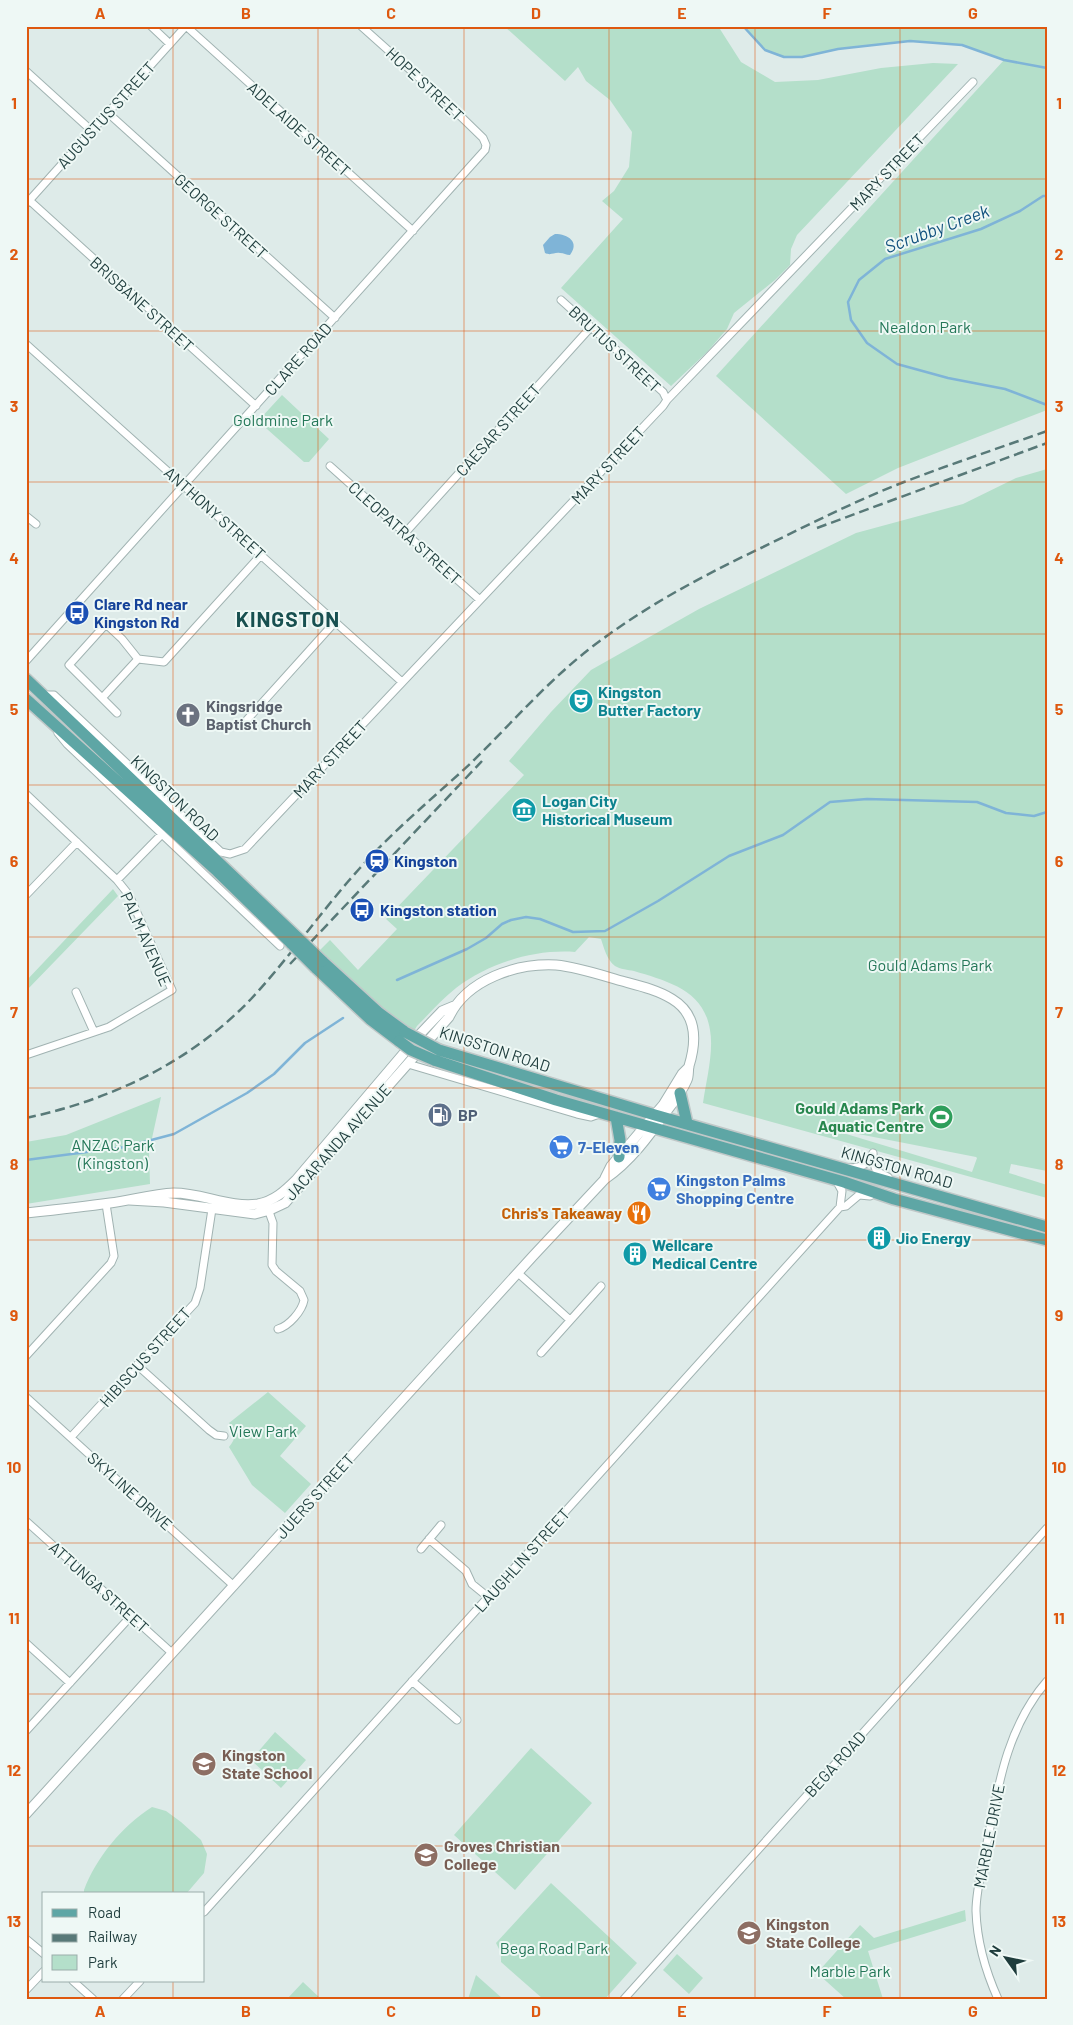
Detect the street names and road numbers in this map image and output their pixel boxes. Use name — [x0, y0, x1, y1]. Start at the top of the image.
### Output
street label: HOPE STREET — [383, 43, 468, 124]
street label: AUGUSTUS STREET — [53, 57, 159, 172]
street label: ADELAIDE STREET — [244, 77, 355, 180]
street label: MARY STREET — [845, 129, 928, 214]
street label: GEORGE STREET — [171, 169, 272, 262]
street label: BRISBANE STREET — [87, 252, 198, 355]
street label: BRUTUS STREET — [566, 301, 665, 396]
street label: CLARE ROAD — [260, 318, 335, 399]
street label: CAESAR STREET — [451, 380, 544, 480]
street label: MARY STREET — [567, 422, 648, 507]
street label: ANTHONY STREET — [161, 462, 270, 563]
street label: CLEOPATRA STREET — [345, 477, 466, 588]
street label: MARY STREET — [289, 716, 370, 801]
street label: KINGSTON ROAD — [127, 751, 223, 844]
street label: PALM AVENUE — [117, 889, 176, 989]
street label: KINGSTON ROAD — [437, 1022, 553, 1075]
street label: JACARANDA AVENUE — [280, 1080, 395, 1204]
street label: KINGSTON ROAD — [839, 1142, 955, 1192]
street label: HIBISCUS STREET — [95, 1303, 194, 1410]
street label: SKYLINE DRIVE — [84, 1448, 177, 1534]
street label: JUERS STREET — [271, 1449, 358, 1542]
street label: LAUGHLIN STREET — [470, 1504, 573, 1616]
street label: ATTUNGA STREET — [46, 1537, 153, 1636]
street label: BEGA ROAD — [800, 1727, 869, 1800]
street label: MARBLE DRIVE — [969, 1782, 1008, 1890]

